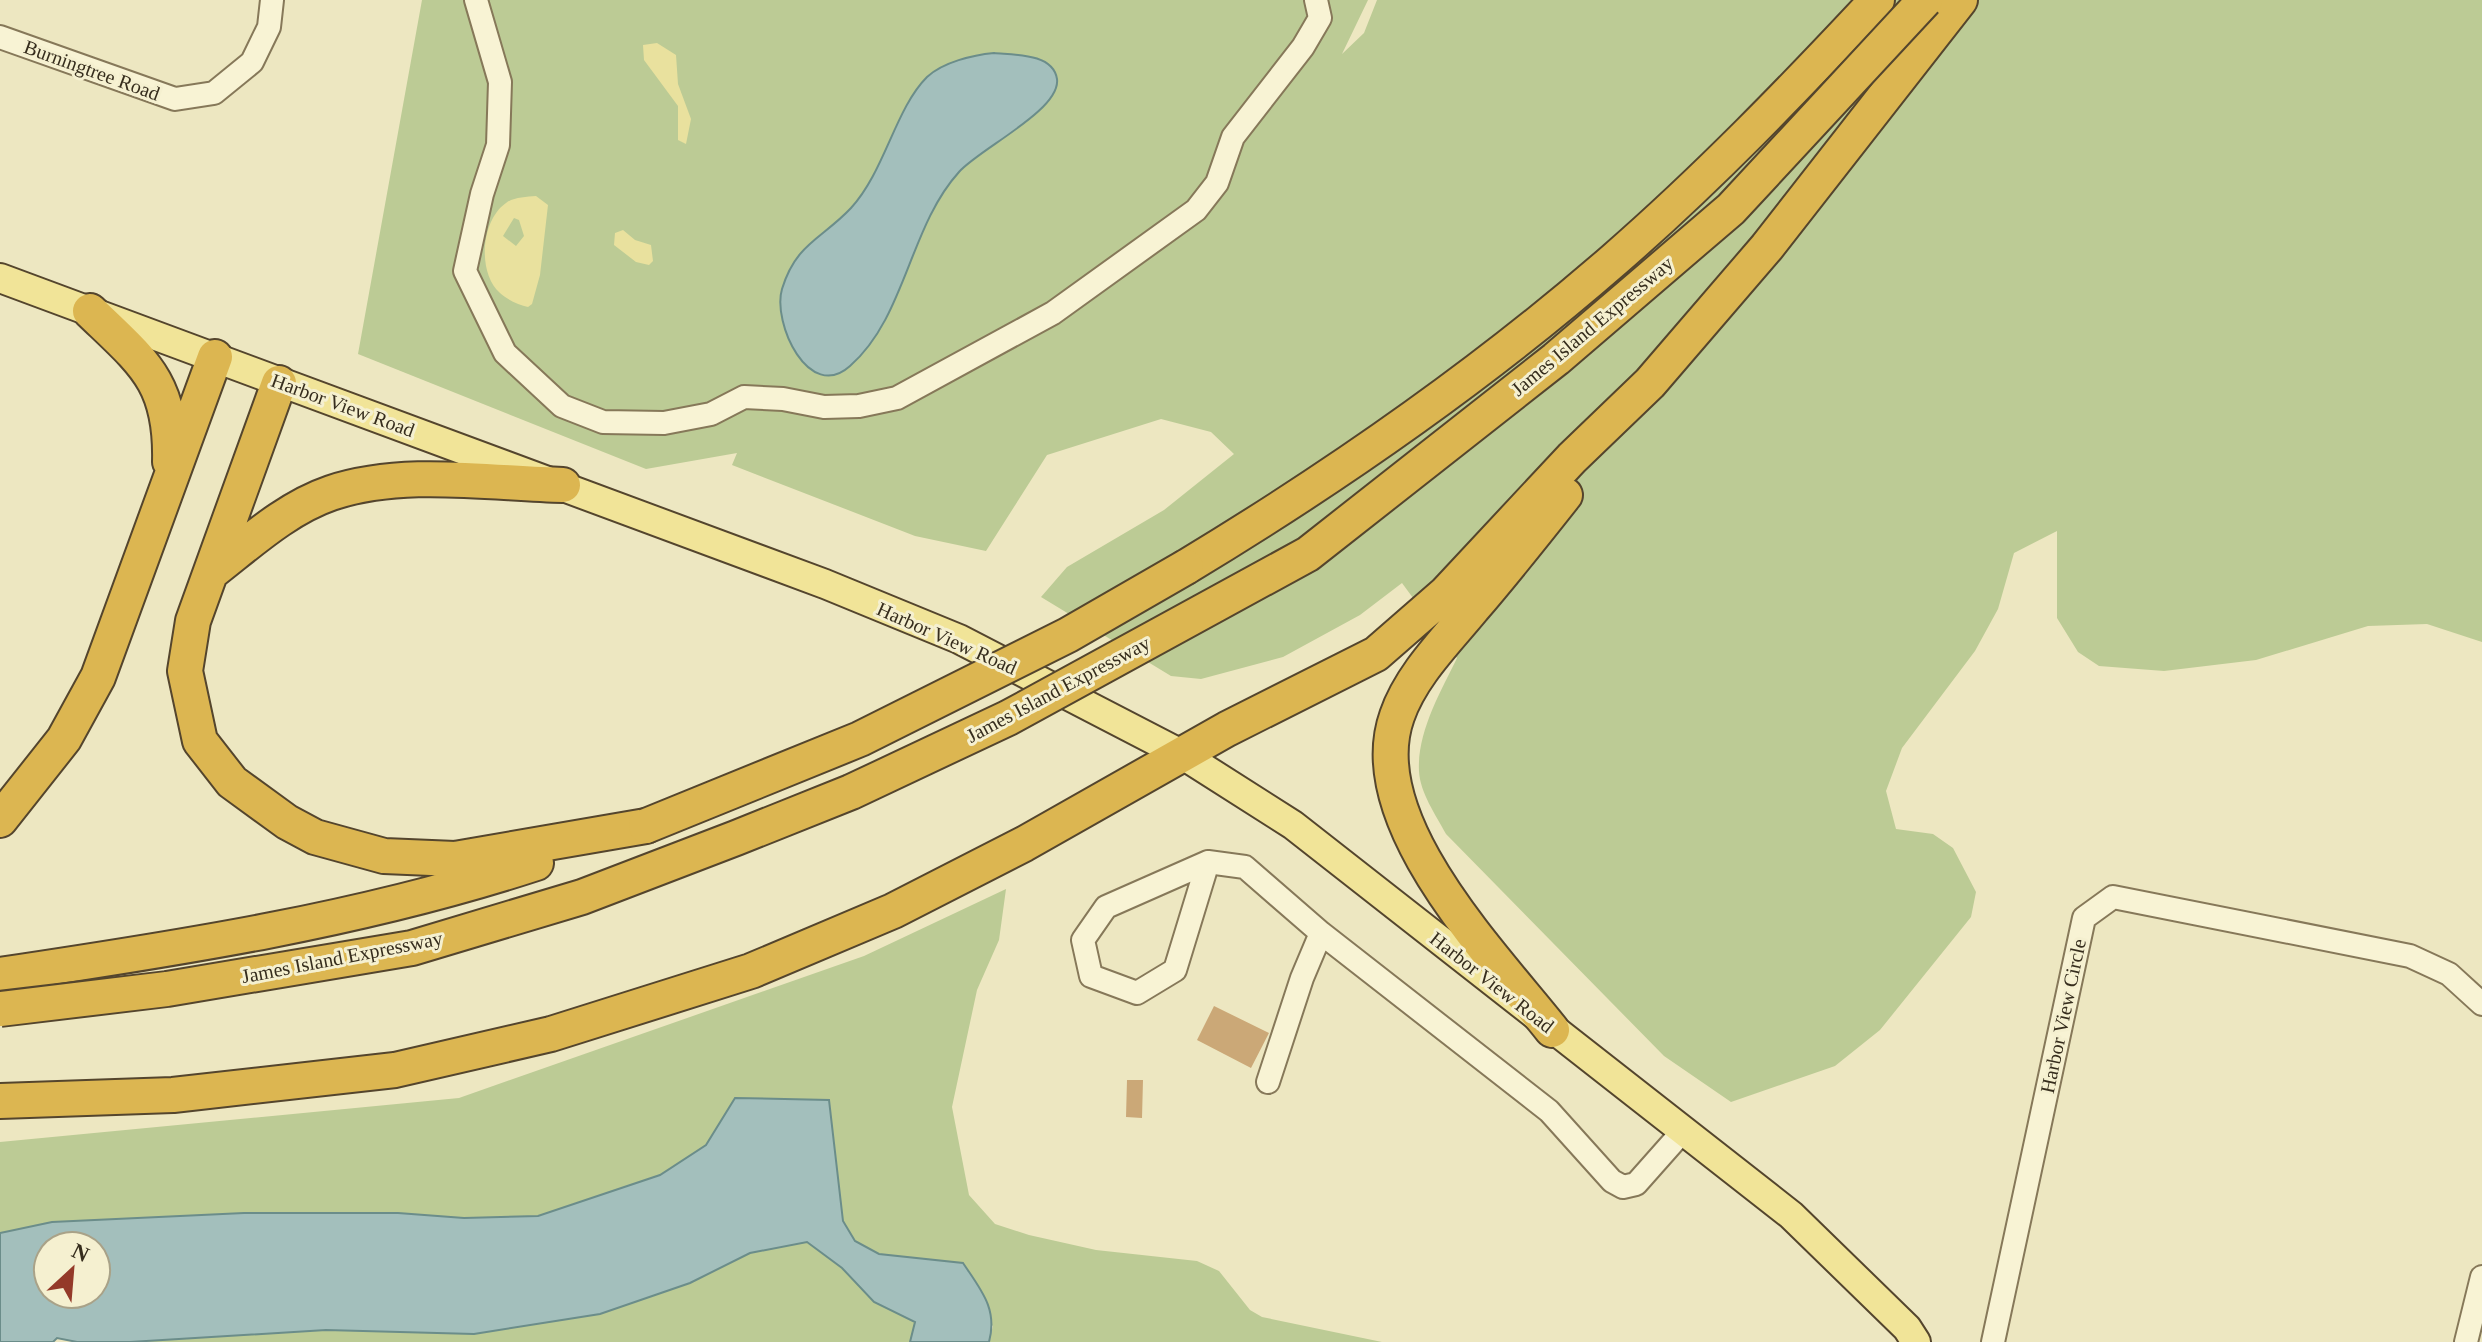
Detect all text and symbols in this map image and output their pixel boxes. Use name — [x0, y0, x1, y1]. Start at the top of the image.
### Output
street label: Burningtree Road — [21, 35, 163, 106]
street label: James Island Expressway — [1507, 252, 1678, 401]
street label: Harbor View Road — [268, 369, 418, 441]
street label: Harbor View Road — [874, 597, 1020, 679]
street label: James Island Expressway — [963, 631, 1154, 748]
street label: James Island Expressway — [240, 927, 445, 988]
street label: Harbor View Road — [1426, 927, 1558, 1037]
street label: Harbor View Circle — [2036, 937, 2090, 1095]
north arrow — [32, 1230, 112, 1310]
text: N — [68, 1238, 93, 1267]

